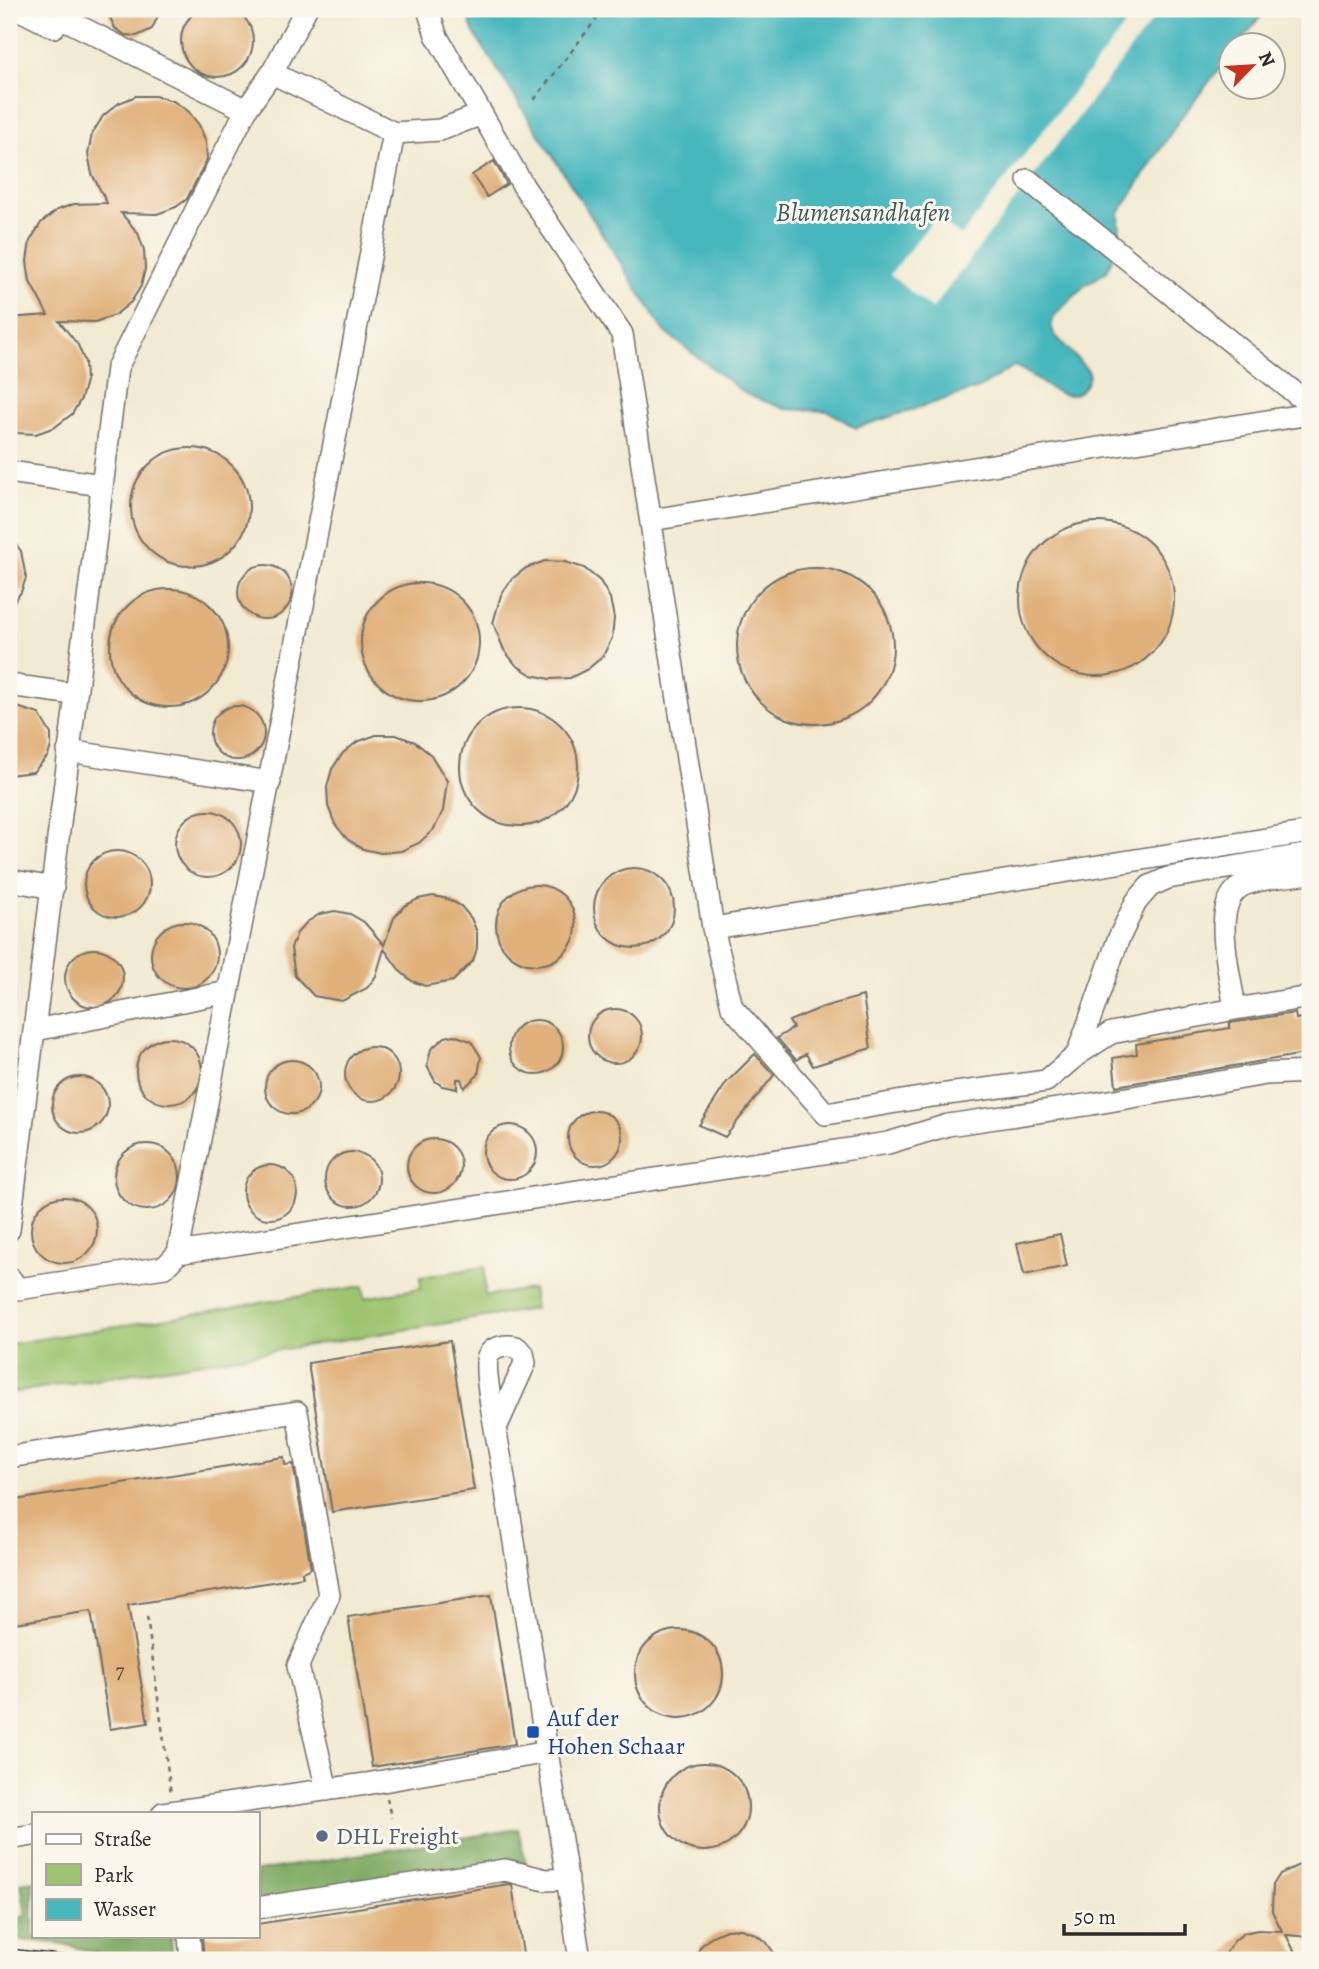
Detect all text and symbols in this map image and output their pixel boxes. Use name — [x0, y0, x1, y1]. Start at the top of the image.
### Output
north arrow — [1218, 32, 1288, 102]
text: N — [1252, 47, 1281, 71]
water label: Blumensandhafen — [776, 195, 950, 230]
house number: 7 — [116, 1657, 125, 1685]
place label: Auf der Hohen Schaar — [546, 1702, 685, 1762]
marker: Auf der Hohen Schaar — [525, 1724, 541, 1740]
legend — [32, 1812, 259, 1938]
place label: DHL Freight — [336, 1820, 459, 1852]
text: Straße — [94, 1825, 152, 1853]
marker: DHL Freight — [314, 1828, 330, 1844]
text: Park — [94, 1861, 134, 1889]
scale bar — [1064, 1892, 1184, 1936]
text: Wasser — [93, 1895, 156, 1923]
text: 50 m — [1074, 1903, 1116, 1931]

